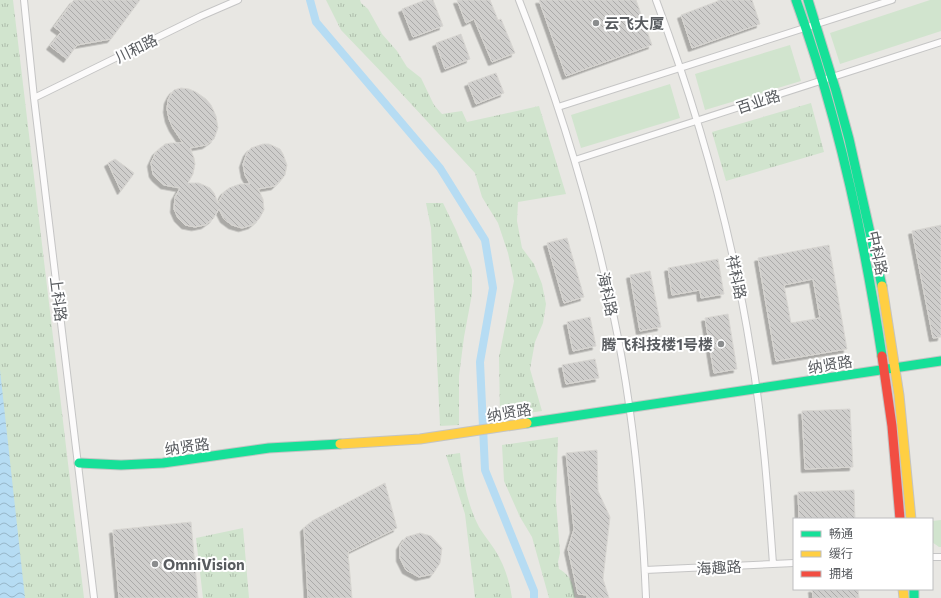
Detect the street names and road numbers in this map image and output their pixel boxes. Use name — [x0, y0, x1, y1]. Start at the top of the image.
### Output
street label: 川和路 — [112, 30, 160, 66]
street label: 百业路 — [734, 85, 782, 117]
street label: 中科路 — [865, 229, 891, 277]
street label: 祥科路 — [724, 253, 750, 301]
street label: 海科路 — [595, 270, 621, 318]
street label: 上科路 — [47, 276, 71, 322]
street label: 纳贤路 — [806, 352, 854, 376]
street label: 纳贤路 — [485, 400, 533, 424]
street label: 纳贤路 — [163, 434, 211, 458]
street label: 海趣路 — [696, 557, 742, 577]

